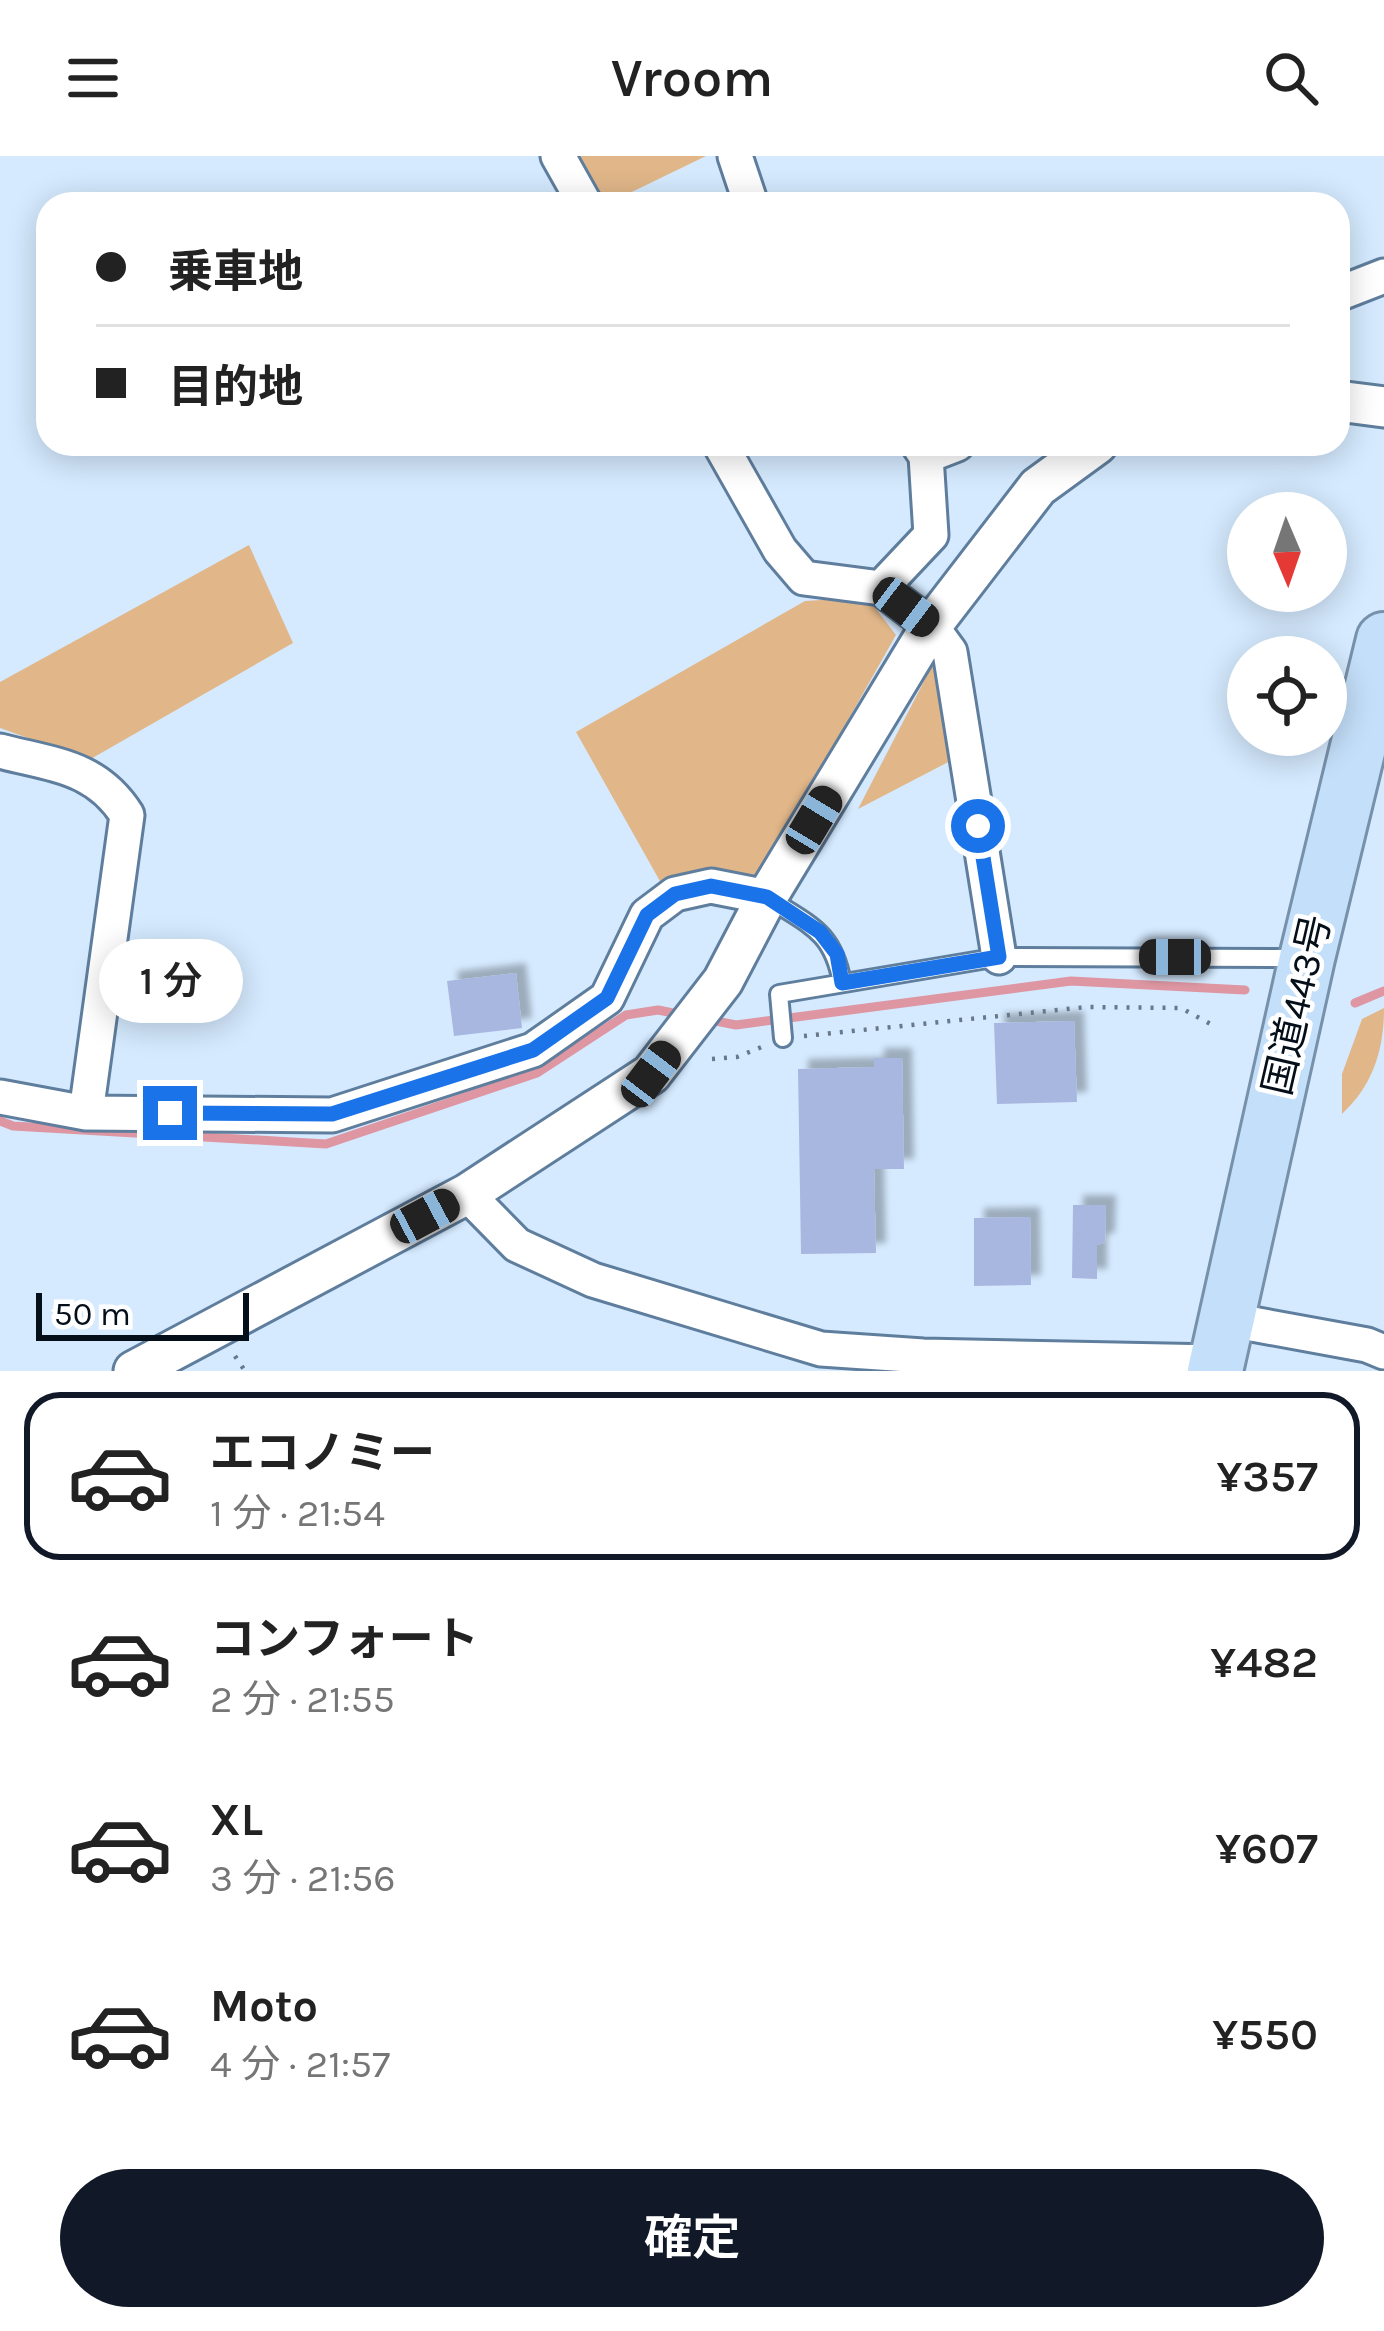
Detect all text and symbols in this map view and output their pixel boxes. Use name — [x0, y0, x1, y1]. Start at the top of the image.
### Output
icon: menu — [60, 45, 126, 111]
icon: search — [1258, 45, 1324, 111]
text: Vroom — [611, 46, 773, 110]
text: 乗車地 — [168, 246, 303, 298]
text: 目的地 — [168, 361, 303, 413]
north arrow — [1227, 492, 1347, 612]
map controls — [1227, 492, 1347, 756]
car — [866, 571, 946, 643]
button: locate — [1227, 636, 1347, 756]
car — [780, 780, 848, 860]
route start — [951, 799, 1005, 853]
street label: 国道443号 — [1254, 910, 1340, 1100]
callout: 1 分 — [98, 939, 242, 1023]
car — [1139, 939, 1211, 975]
text: 1 分 — [140, 958, 202, 1004]
car — [615, 1034, 687, 1114]
route end — [143, 1086, 197, 1140]
car — [385, 1183, 465, 1249]
scale bar — [36, 1287, 249, 1340]
text: 50 m — [54, 1295, 131, 1333]
icon: car — [66, 1422, 174, 1530]
text: エコノミー — [210, 1427, 435, 1479]
text: ¥357 — [1216, 1450, 1318, 1502]
text: 1 分 · 21:54 — [210, 1490, 385, 1536]
icon: car — [66, 1608, 174, 1716]
text: コンフォート — [210, 1613, 479, 1665]
text: ¥482 — [1210, 1636, 1318, 1688]
text: 2 分 · 21:55 — [210, 1676, 395, 1722]
icon: car — [66, 1794, 174, 1902]
text: XL — [210, 1794, 263, 1846]
text: ¥607 — [1215, 1822, 1318, 1874]
text: 3 分 · 21:56 — [210, 1855, 396, 1901]
icon: car — [66, 1980, 174, 2088]
text: Moto — [210, 1980, 318, 2032]
text: ¥550 — [1212, 2008, 1318, 2060]
text: 4 分 · 21:57 — [210, 2041, 390, 2087]
button: 確定 — [60, 2169, 1324, 2307]

